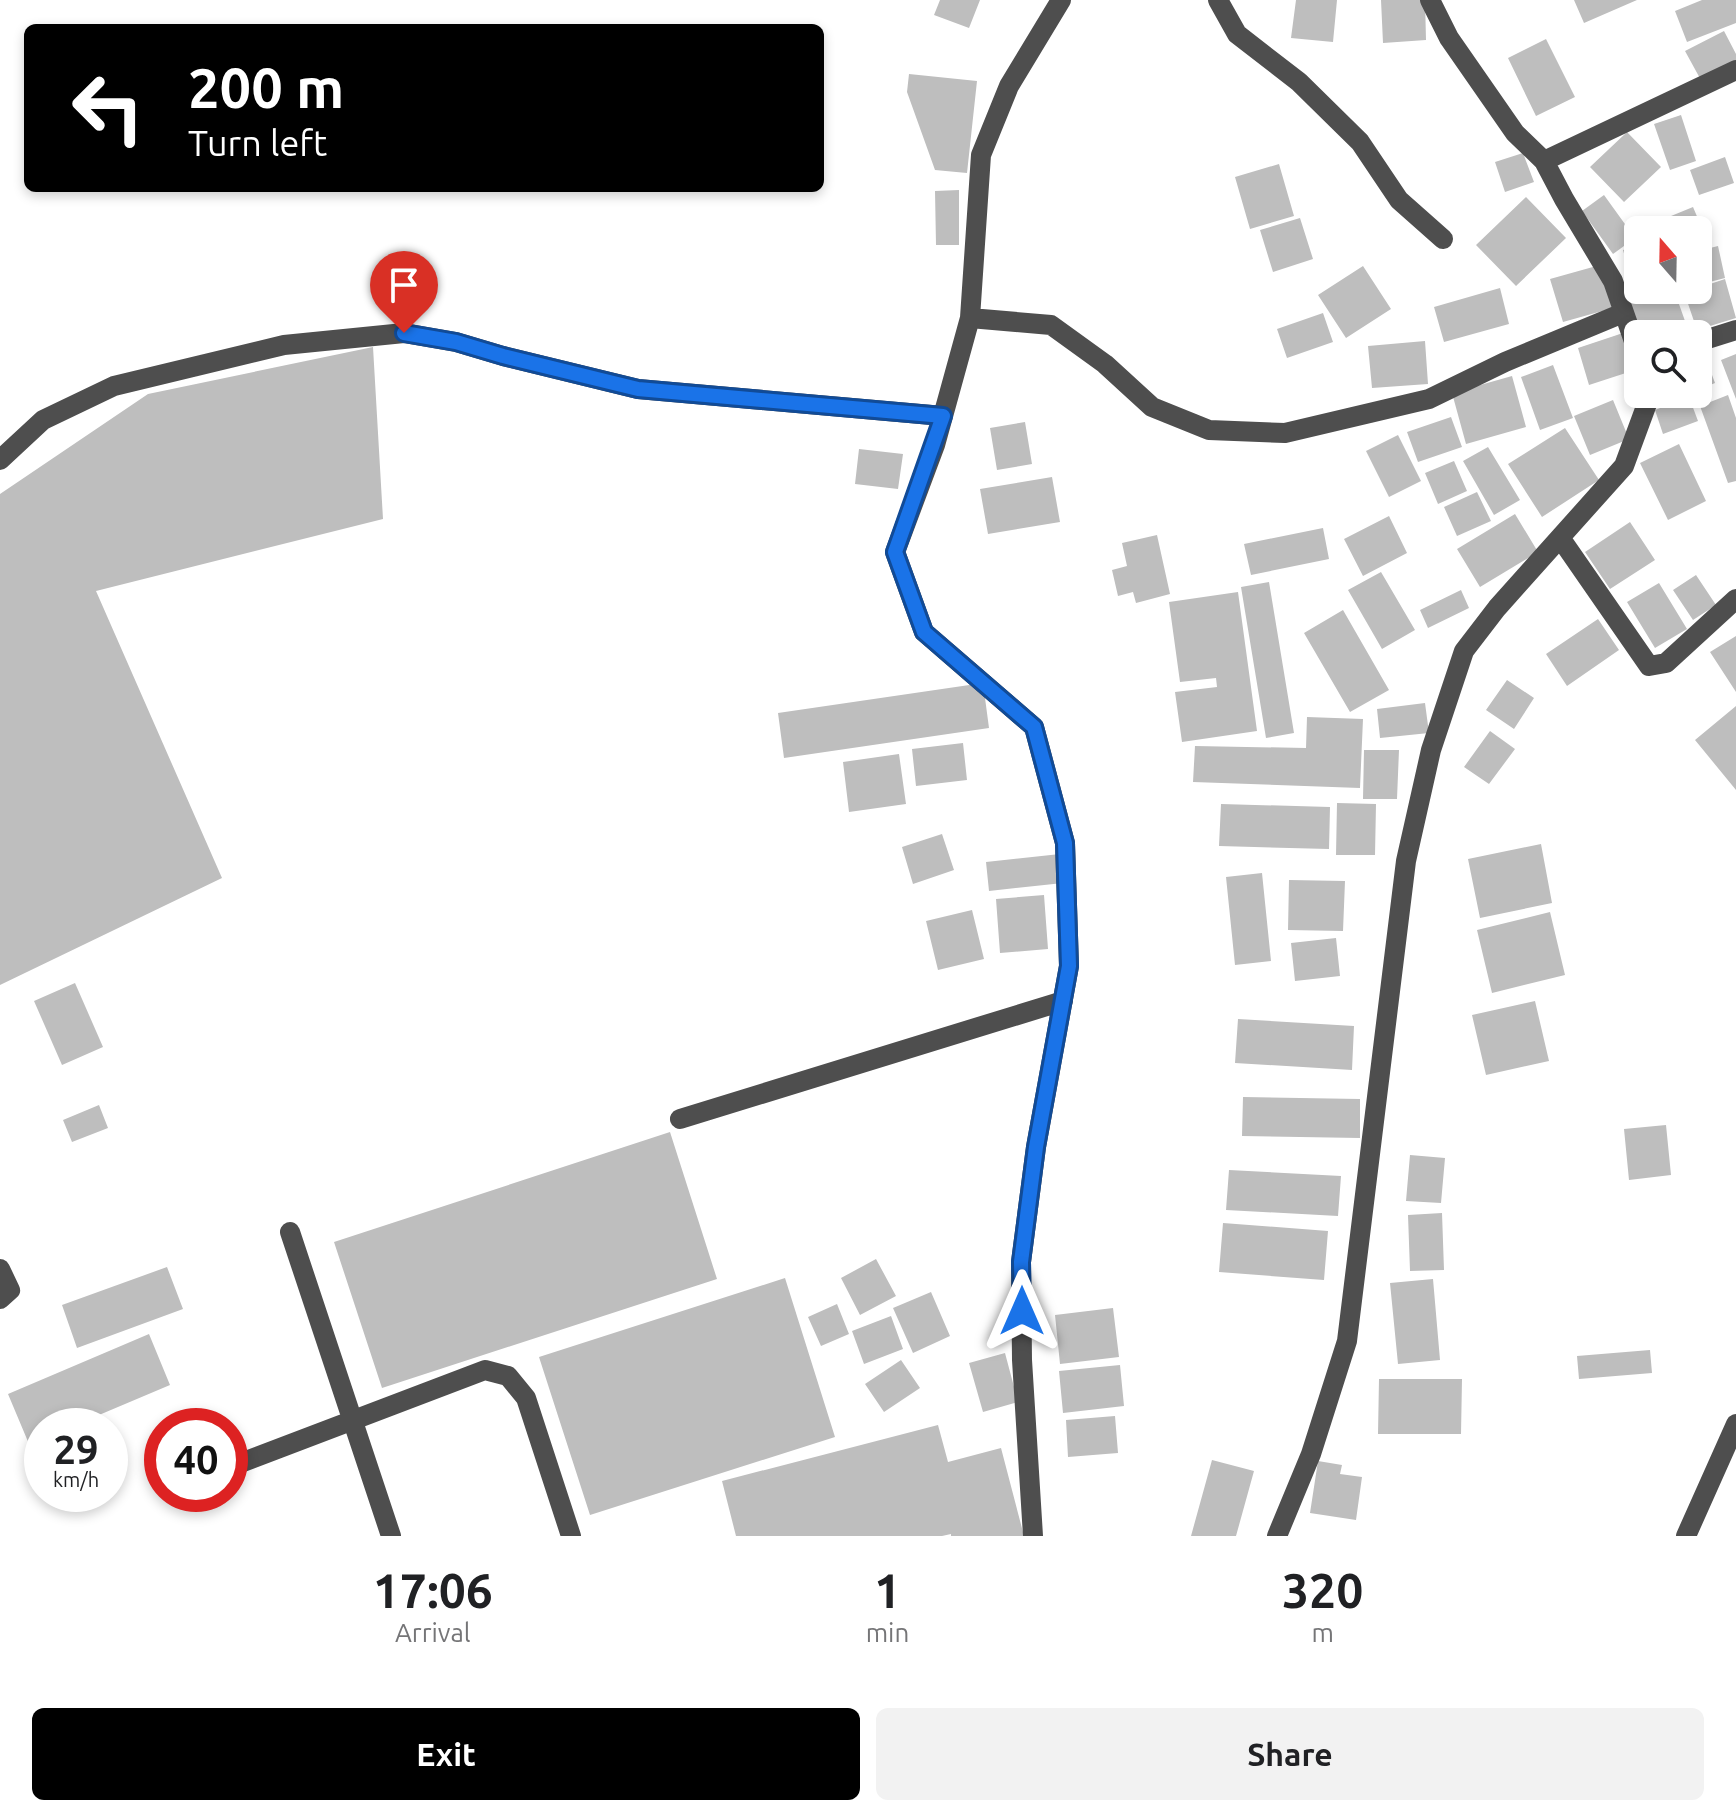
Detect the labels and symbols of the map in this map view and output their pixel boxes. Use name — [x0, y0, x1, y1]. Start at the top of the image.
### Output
north arrow — [1624, 216, 1712, 304]
pin — [370, 251, 438, 333]
position arrow — [980, 1269, 1064, 1353]
speed limit sign: 40 — [144, 1408, 248, 1512]

